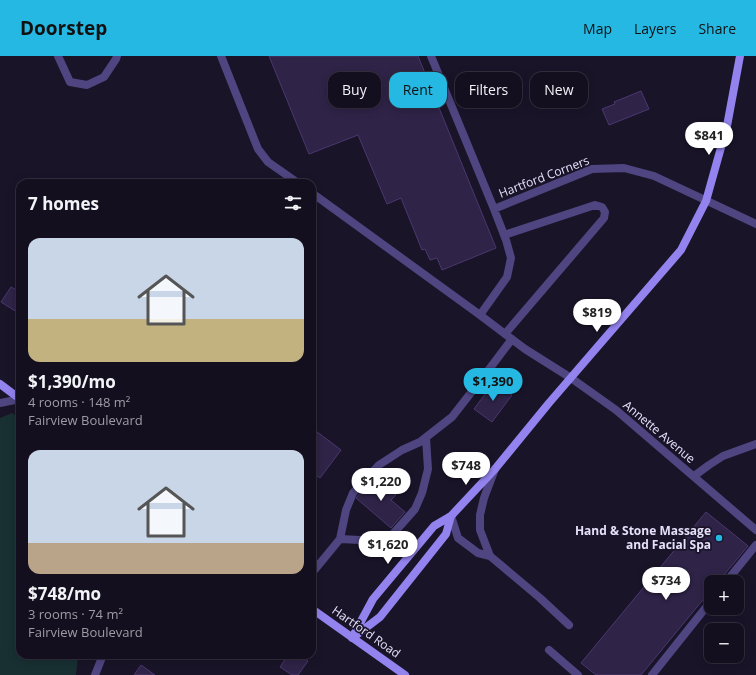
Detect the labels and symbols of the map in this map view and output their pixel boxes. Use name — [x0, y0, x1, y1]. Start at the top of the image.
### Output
pin: $841 — [685, 122, 733, 156]
street label: Hartford Corners — [496, 151, 592, 202]
pin: $819 — [573, 299, 621, 333]
pin: $1,390 — [460, 368, 526, 402]
street label: Annette Avenue — [620, 396, 699, 467]
pin: $748 — [442, 452, 490, 486]
pin: $1,220 — [348, 468, 414, 502]
place label: Hand & Stone Massage and Facial Spa — [575, 522, 711, 553]
pin: $1,620 — [355, 531, 421, 565]
marker: Hand & Stone Massage and Facial Spa — [714, 533, 724, 543]
pin: $734 — [642, 567, 690, 601]
street label: Hartford Road — [329, 602, 404, 661]

